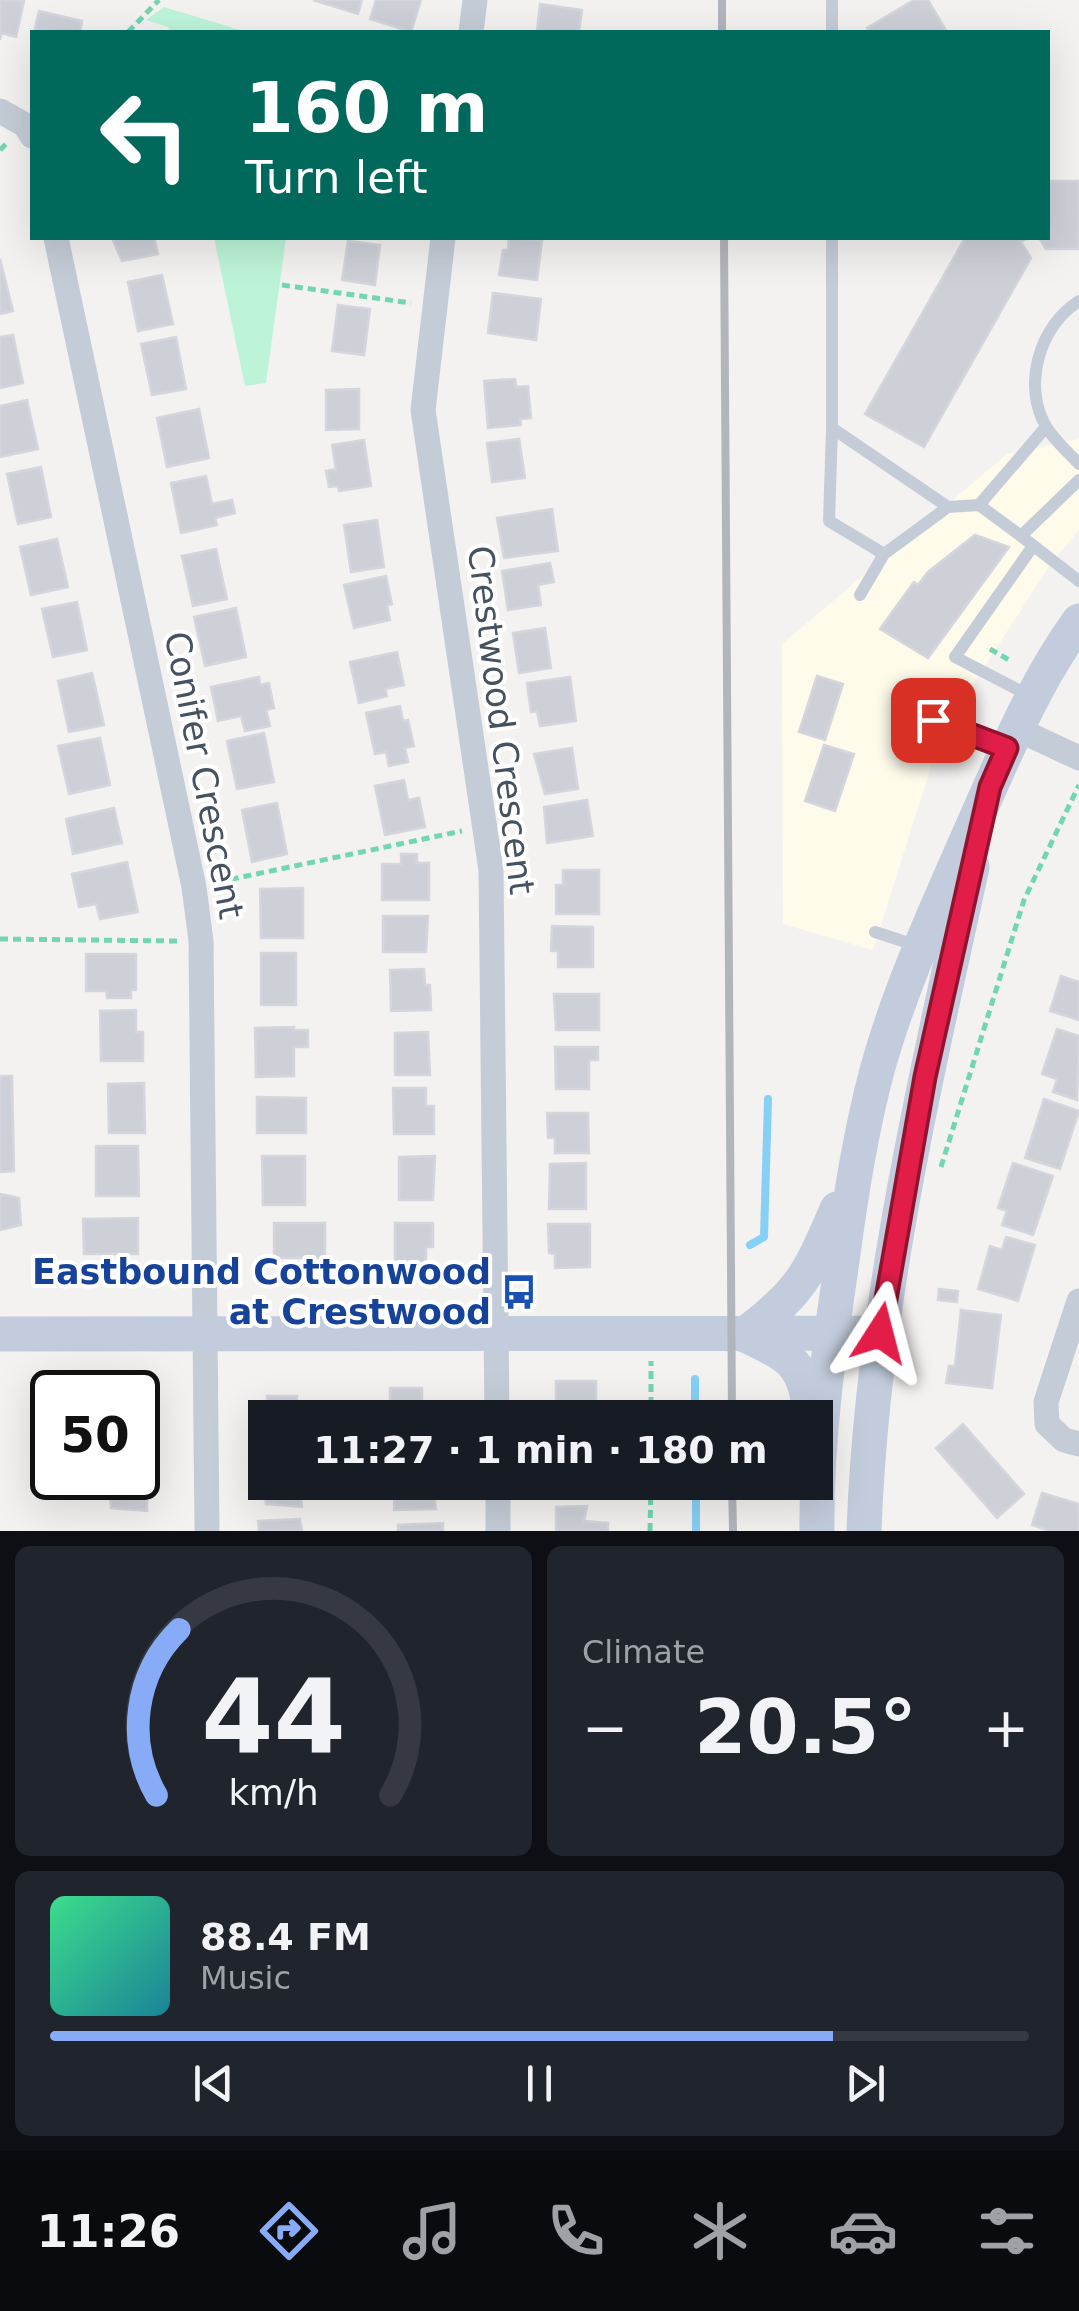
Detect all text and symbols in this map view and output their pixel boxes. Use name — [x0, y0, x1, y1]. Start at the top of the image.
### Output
text: 160 m — [245, 67, 488, 149]
icon: left — [80, 70, 210, 200]
text: Turn left — [245, 151, 428, 204]
street label: Crestwood Crescent — [460, 543, 542, 897]
street label: Conifer Crescent — [157, 628, 251, 922]
pin — [891, 678, 976, 763]
icon: arrive — [906, 693, 961, 748]
place label: Eastbound Cottonwood at Crestwood — [32, 1252, 491, 1332]
bus stop icon: Eastbound Cottonwood at Crestwood — [500, 1273, 538, 1311]
position arrow — [828, 1281, 932, 1385]
speed limit sign: 50 — [30, 1370, 160, 1500]
text: 11:27 · 1 min · 180 m — [313, 1428, 768, 1472]
text: Climate — [582, 1633, 705, 1671]
text: 44 — [201, 1656, 346, 1778]
text: 20.5° — [694, 1683, 917, 1771]
text: − — [582, 1696, 628, 1760]
text: + — [983, 1696, 1029, 1760]
text: km/h — [228, 1772, 319, 1813]
text: 88.4 FM — [200, 1915, 371, 1959]
text: Music — [200, 1959, 291, 1997]
icon: previous — [186, 2056, 241, 2111]
icon: pause — [512, 2056, 567, 2111]
icon: next — [838, 2056, 893, 2111]
icon: directions — [254, 2196, 324, 2266]
icon: music — [397, 2196, 467, 2266]
icon: phone — [541, 2196, 611, 2266]
icon: climate — [685, 2196, 755, 2266]
icon: car — [828, 2196, 898, 2266]
icon: filters — [972, 2196, 1042, 2266]
text: 11:26 — [37, 2205, 180, 2258]

